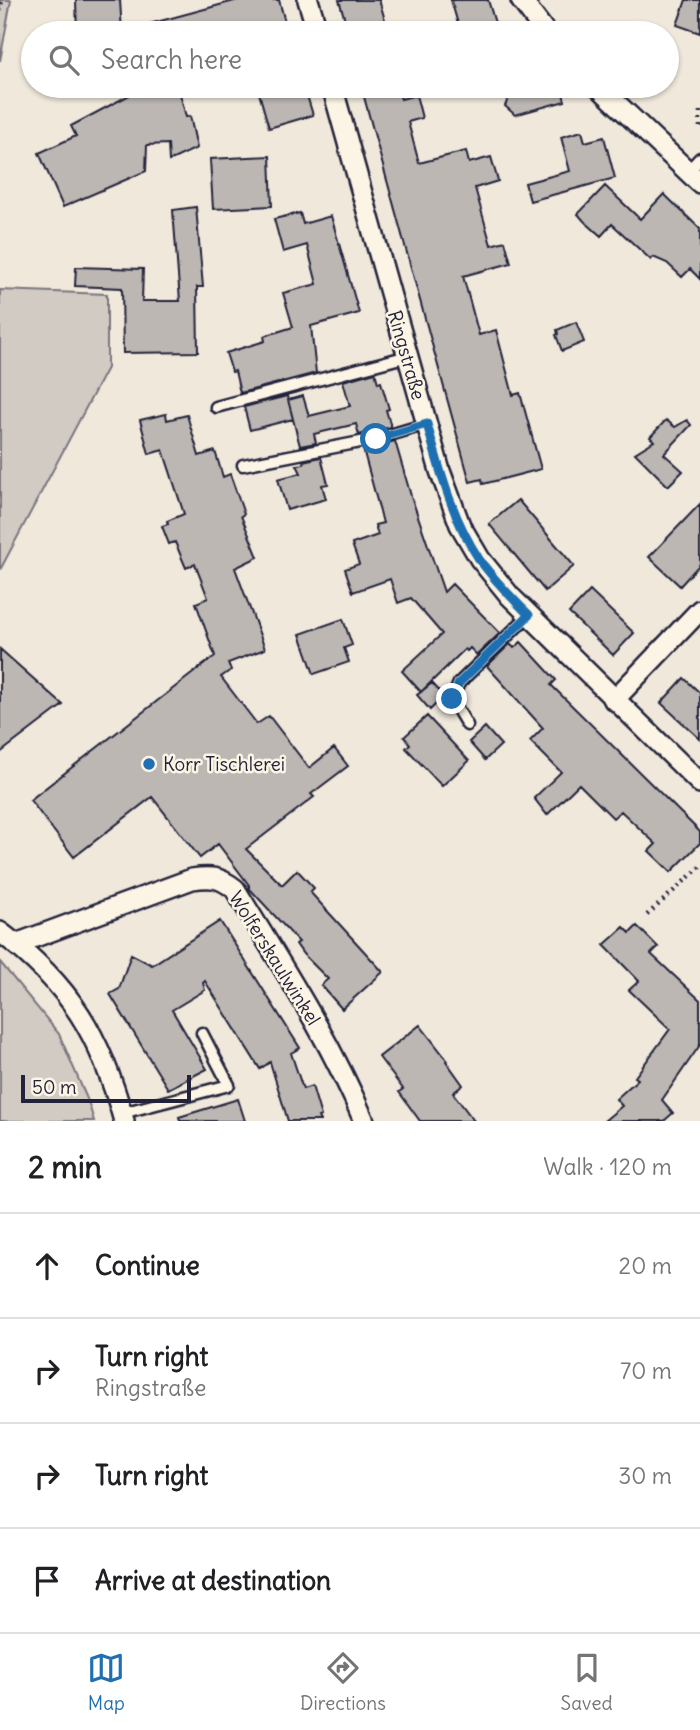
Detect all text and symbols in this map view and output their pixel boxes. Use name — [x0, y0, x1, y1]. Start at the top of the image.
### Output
search box — [21, 21, 679, 98]
icon: search — [45, 41, 83, 79]
text: Search here — [101, 43, 242, 76]
street label: Ringstraße — [383, 307, 431, 403]
route start — [360, 423, 391, 454]
route end — [436, 683, 467, 714]
place label: Korr Tischlerei — [163, 752, 285, 776]
marker: Korr Tischlerei — [141, 756, 157, 772]
street label: Wolferskaulwinkel — [224, 886, 326, 1030]
scale bar — [21, 1072, 191, 1104]
text: 50 m — [32, 1075, 77, 1099]
text: 2 min — [28, 1148, 102, 1186]
text: Walk · 120 m — [543, 1152, 672, 1181]
icon: ahead — [28, 1247, 66, 1285]
text: Continue — [95, 1249, 200, 1282]
text: 20 m — [619, 1251, 672, 1280]
text: Turn right — [95, 1340, 208, 1373]
icon: right — [28, 1352, 66, 1390]
text: 70 m — [620, 1356, 672, 1385]
text: Ringstraße — [95, 1373, 206, 1402]
icon: right — [28, 1457, 66, 1495]
text: Turn right — [95, 1459, 208, 1492]
text: 30 m — [618, 1461, 672, 1490]
icon: arrive — [28, 1562, 66, 1600]
text: Arrive at destination — [95, 1564, 331, 1597]
tab: Map — [87, 1649, 125, 1715]
tab: Directions — [300, 1649, 386, 1715]
tab: Saved — [561, 1649, 613, 1715]

